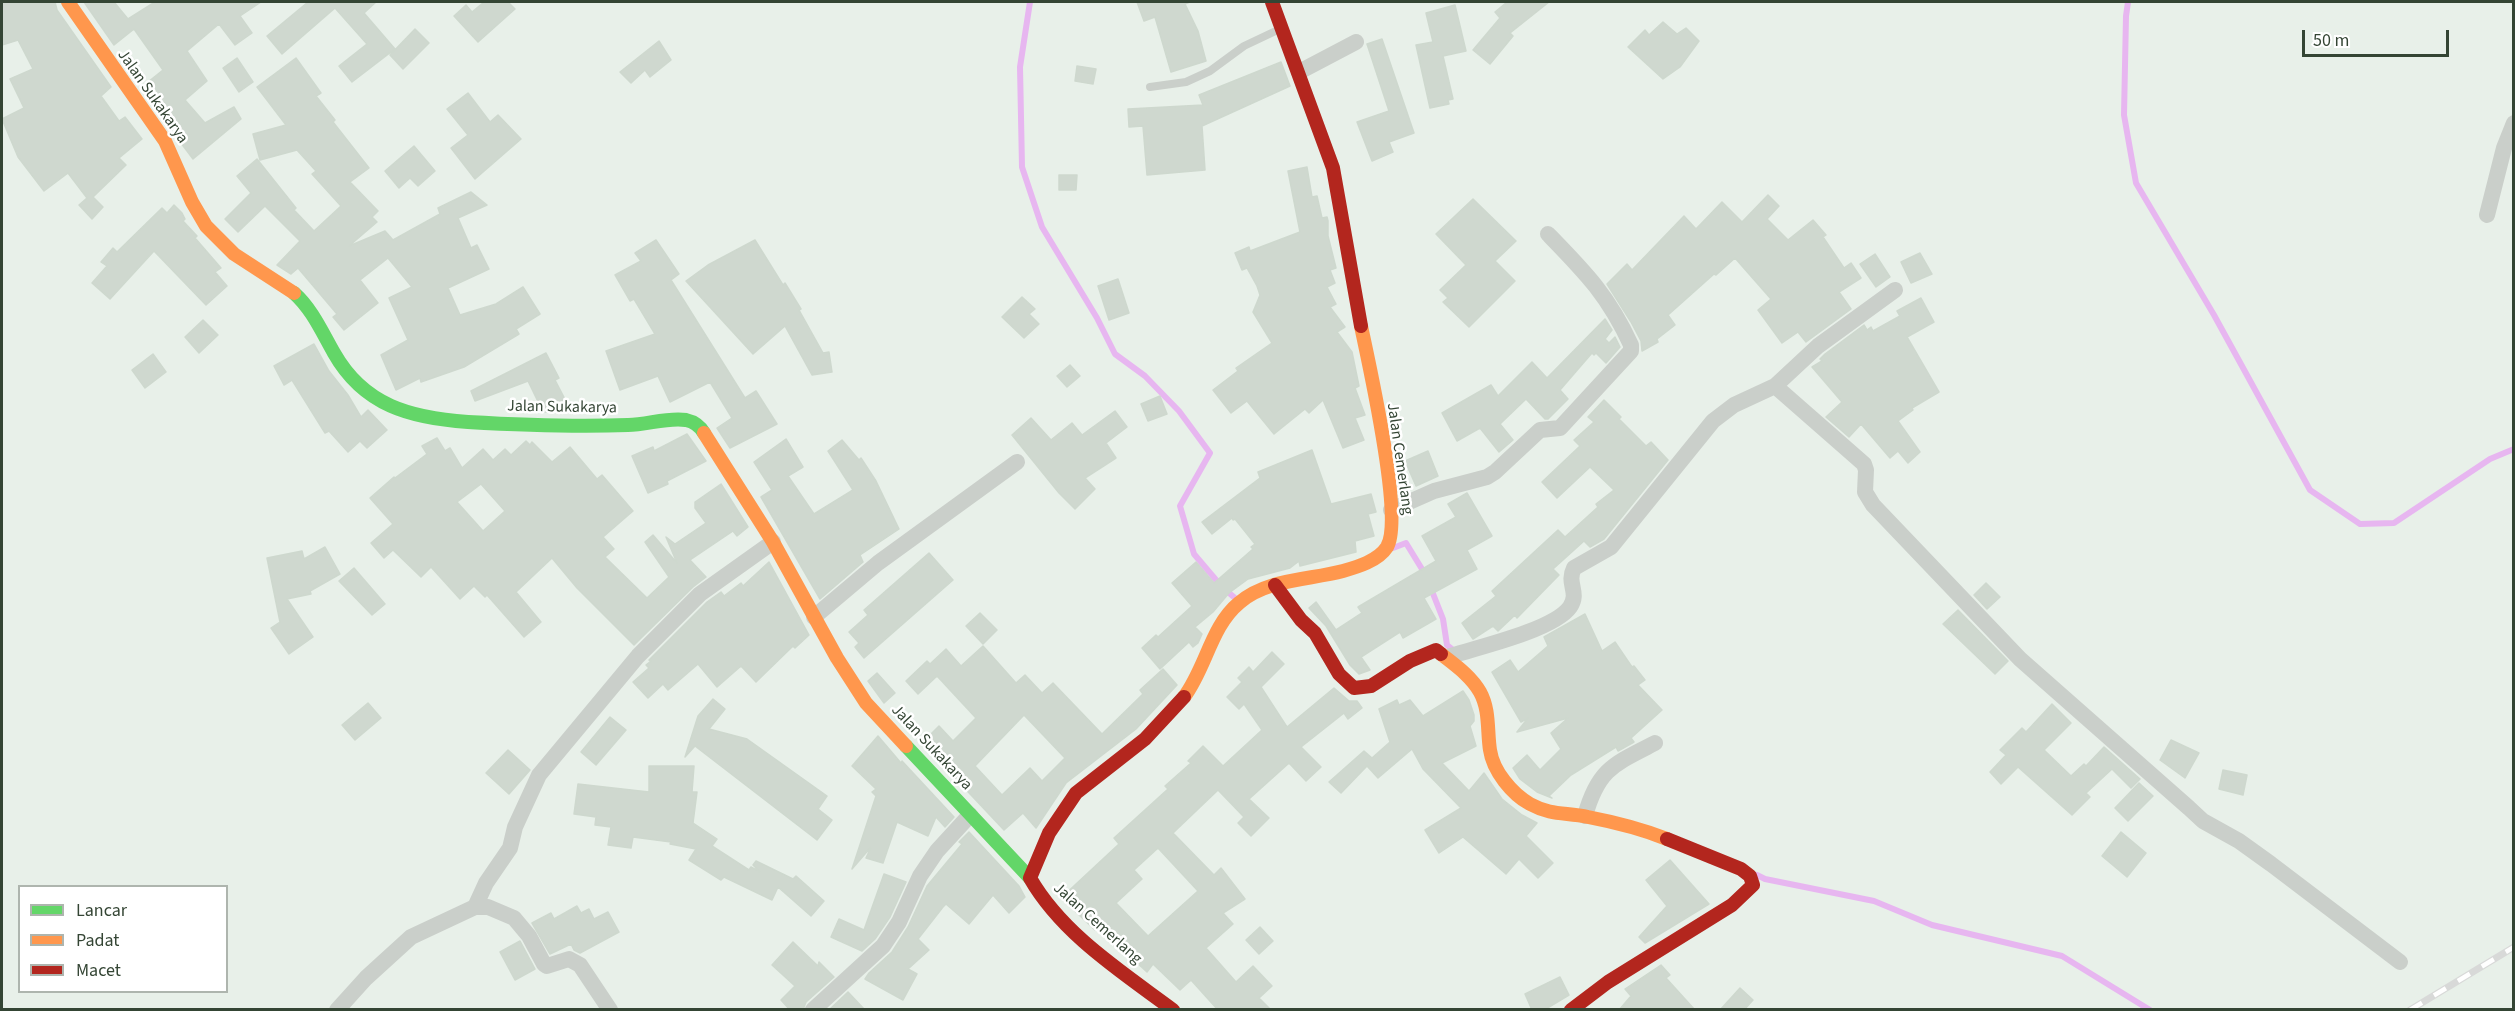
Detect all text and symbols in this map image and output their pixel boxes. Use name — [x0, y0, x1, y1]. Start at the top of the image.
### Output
scale bar — [2305, 18, 2452, 56]
text: 50 m — [2313, 28, 2349, 53]
street label: Jalan Sukakarya — [113, 46, 191, 148]
street label: Jalan Sukakarya — [507, 397, 617, 419]
street label: Jalan Cemerlang — [1382, 402, 1416, 516]
street label: Jalan Sukakarya — [887, 701, 975, 795]
street label: Jalan Cemerlang — [1049, 879, 1145, 969]
legend — [18, 885, 228, 993]
text: Lancar — [76, 898, 127, 923]
text: Padat — [76, 928, 119, 953]
text: Macet — [76, 958, 121, 983]

